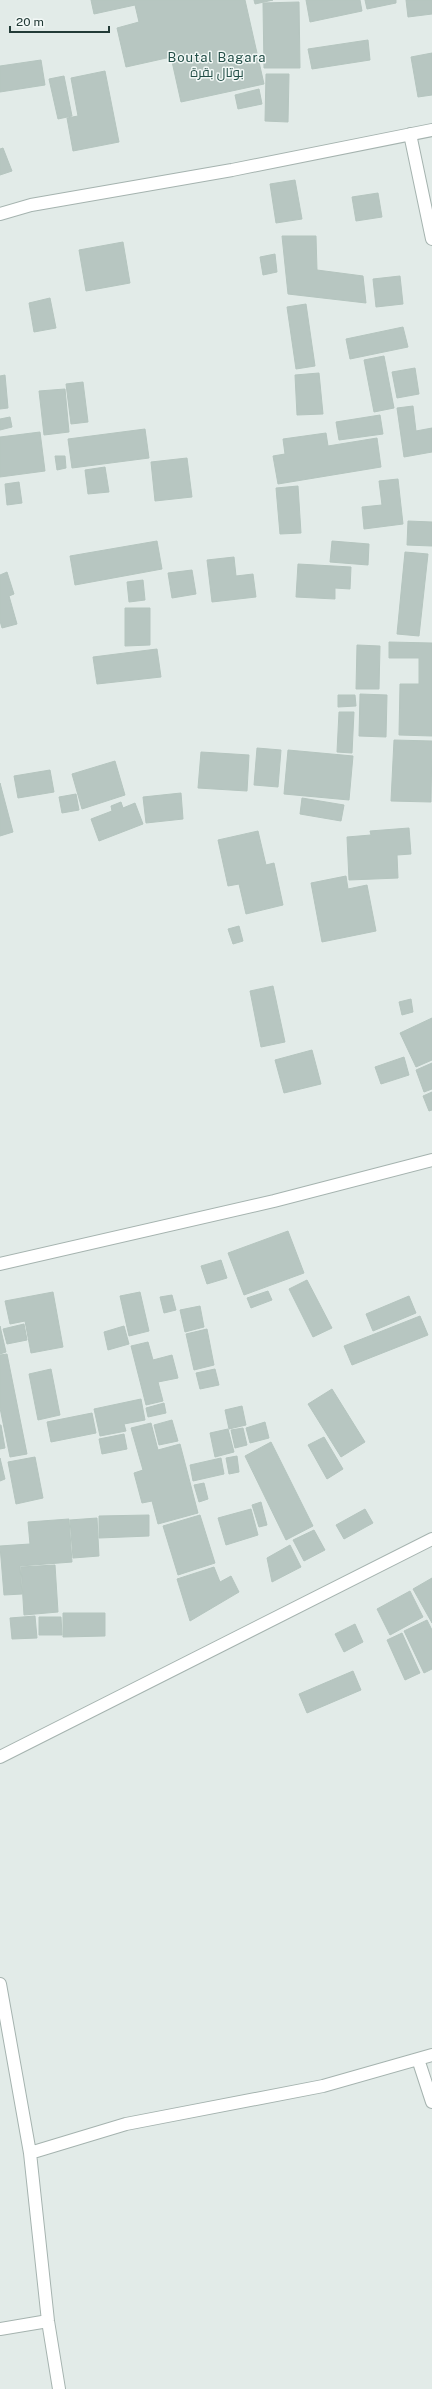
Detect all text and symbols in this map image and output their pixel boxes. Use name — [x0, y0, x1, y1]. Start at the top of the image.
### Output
scale bar — [10, 8, 109, 34]
text: 20 m — [16, 15, 44, 29]
district label: Boutal Bagara بوتال بقرة — [168, 50, 266, 81]

